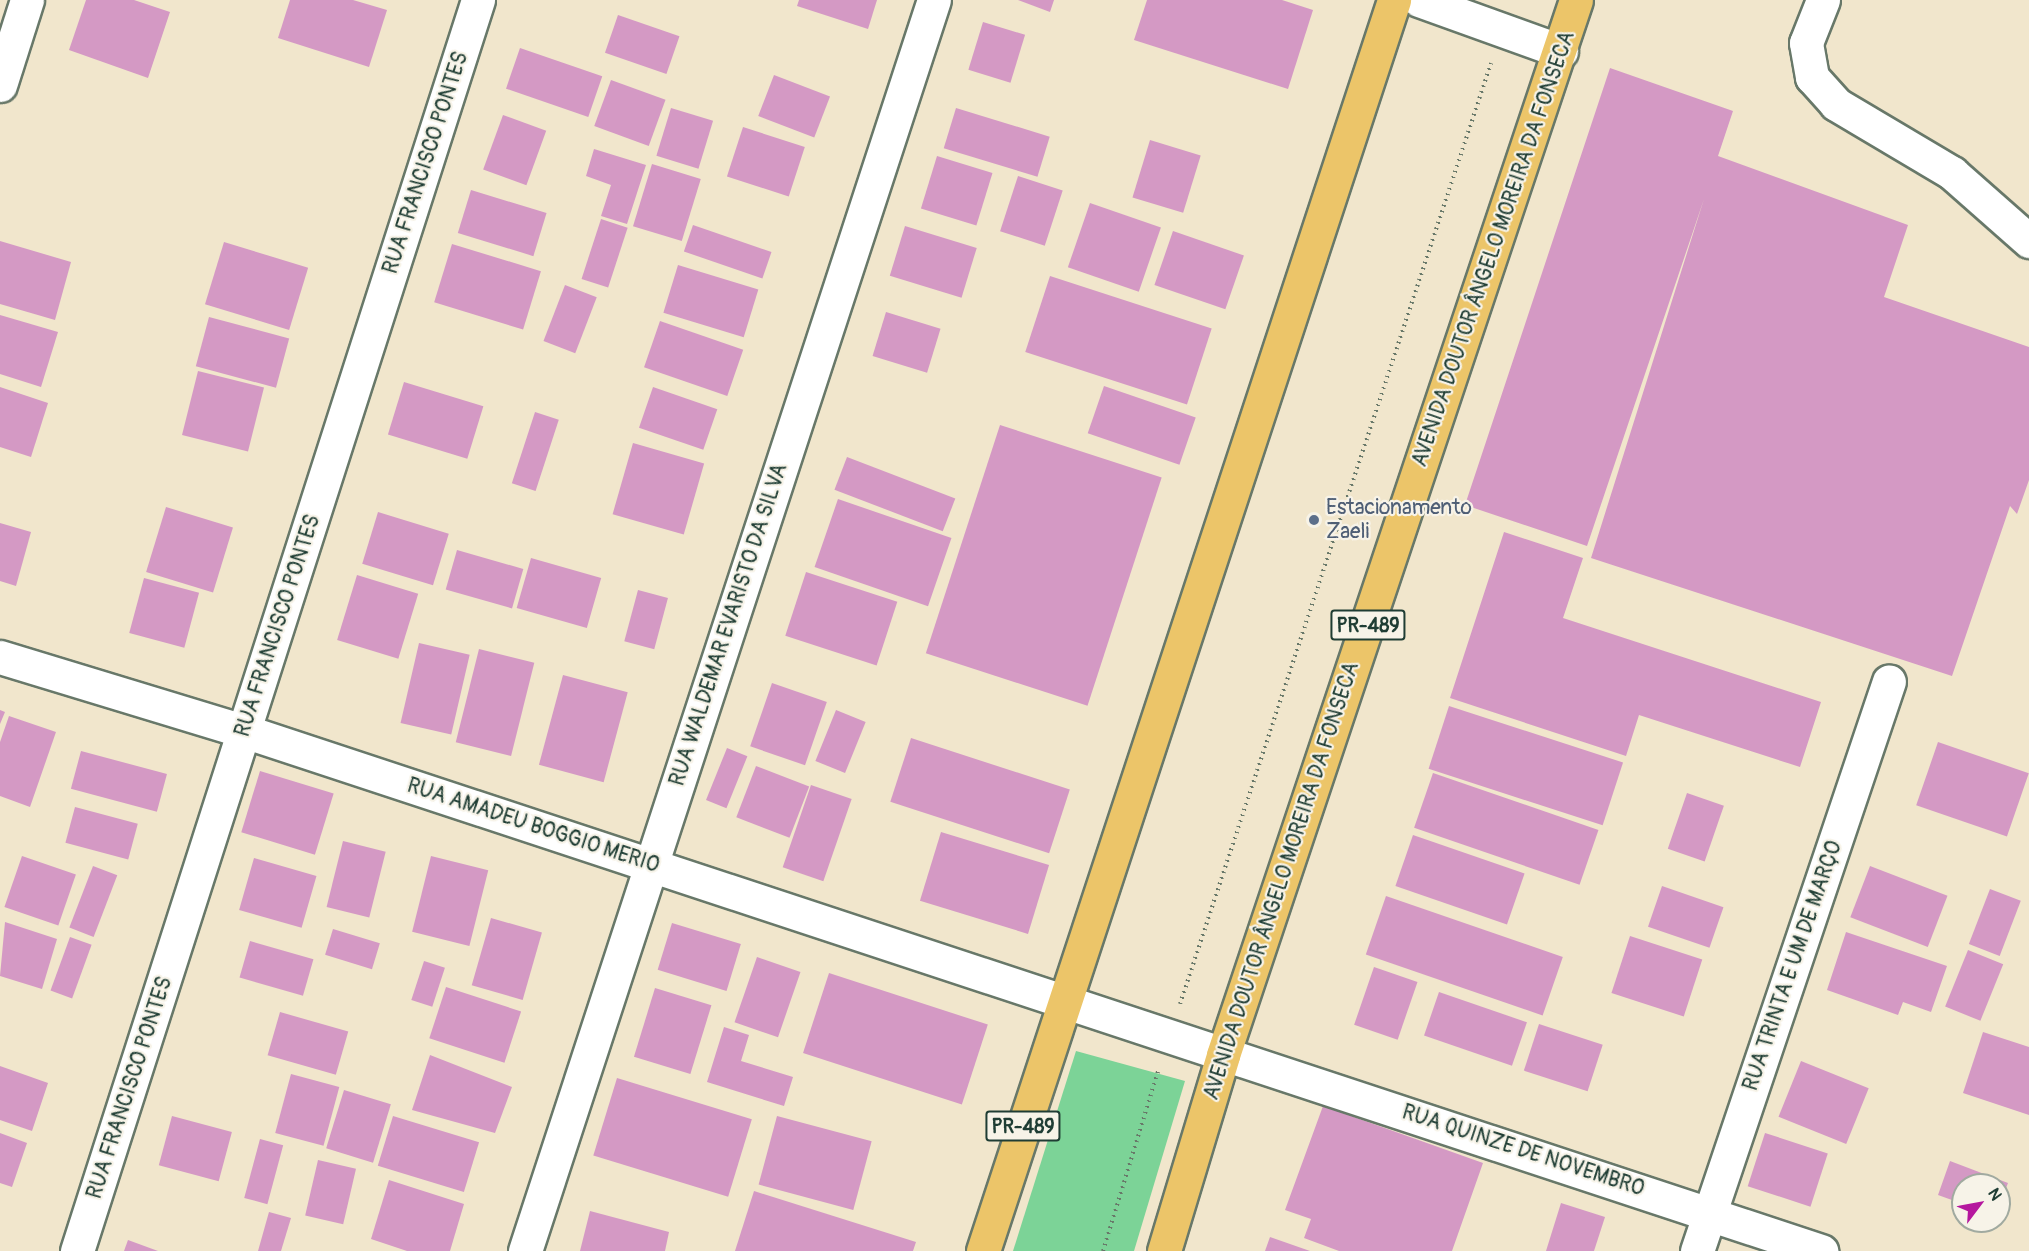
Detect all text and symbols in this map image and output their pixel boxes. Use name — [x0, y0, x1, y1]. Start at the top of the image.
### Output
street label: AVENIDA DOUTOR ÂNGELO MOREIRA DA FONSECA — [1407, 28, 1581, 470]
street label: RUA FRANCISCO PONTES — [378, 49, 474, 277]
street label: RUA WALDEMAR EVARISTO DA SILVA — [665, 461, 793, 789]
place label: Estacionamento Zaeli — [1326, 495, 1472, 545]
street label: RUA FRANCISCO PONTES — [230, 512, 326, 740]
marker: Estacionamento Zaeli — [1307, 513, 1321, 527]
road number: PR-489 — [1329, 608, 1407, 642]
street label: AVENIDA DOUTOR ÂNGELO MOREIRA DA FONSECA — [1199, 659, 1365, 1103]
street label: RUA AMADEU BOGGIO MERIO — [404, 773, 662, 879]
street label: RUA TRINTA E UM DE MARÇO — [1738, 838, 1848, 1094]
street label: RUA FRANCISCO PONTES — [82, 974, 178, 1202]
street label: RUA QUINZE DE NOVEMBRO — [1399, 1100, 1647, 1202]
road number: PR-489 — [984, 1109, 1062, 1143]
north arrow — [1951, 1173, 2011, 1233]
text: N — [1983, 1185, 2006, 1204]

